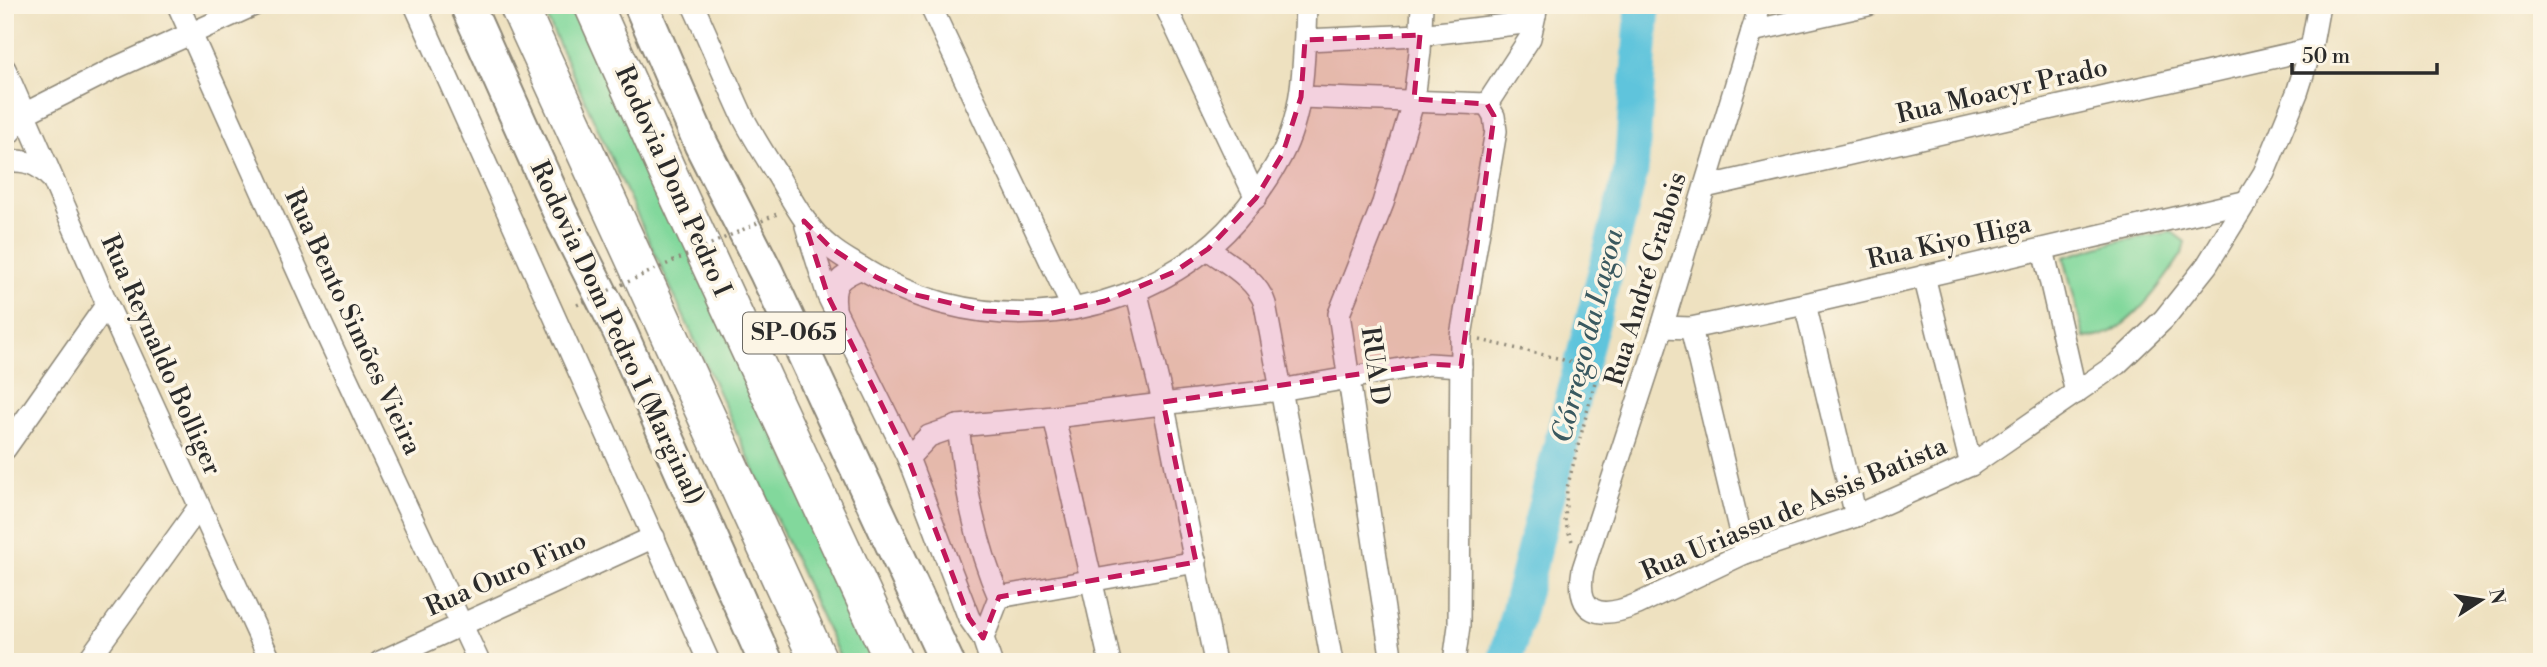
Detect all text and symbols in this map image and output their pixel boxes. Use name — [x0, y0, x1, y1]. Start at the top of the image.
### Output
scale bar — [2292, 32, 2437, 76]
text: 50 m — [2302, 44, 2350, 70]
street label: Rua Moacyr Prado — [1893, 51, 2111, 131]
street label: Rodovia Dom Pedro I — [608, 61, 738, 301]
street label: Rodovia Dom Pedro I (Marginal) — [523, 156, 711, 510]
street label: Rua André Grabois — [1598, 168, 1694, 390]
street label: Rua Bento Simões Vieira — [277, 184, 429, 461]
street label: Rua Kiyo Higa — [1864, 207, 2035, 276]
water label: Córrego da Lagoa — [1545, 225, 1632, 447]
street label: Rua Reynaldo Bolliger — [93, 230, 229, 480]
road number: SP-065 — [743, 312, 845, 354]
street label: RUA D — [1354, 325, 1396, 407]
street label: Rua Uriassu de Assis Batista — [1636, 430, 1953, 588]
street label: Rua Ouro Fino — [421, 524, 591, 624]
north arrow — [2446, 566, 2516, 636]
text: N — [2483, 587, 2510, 607]

